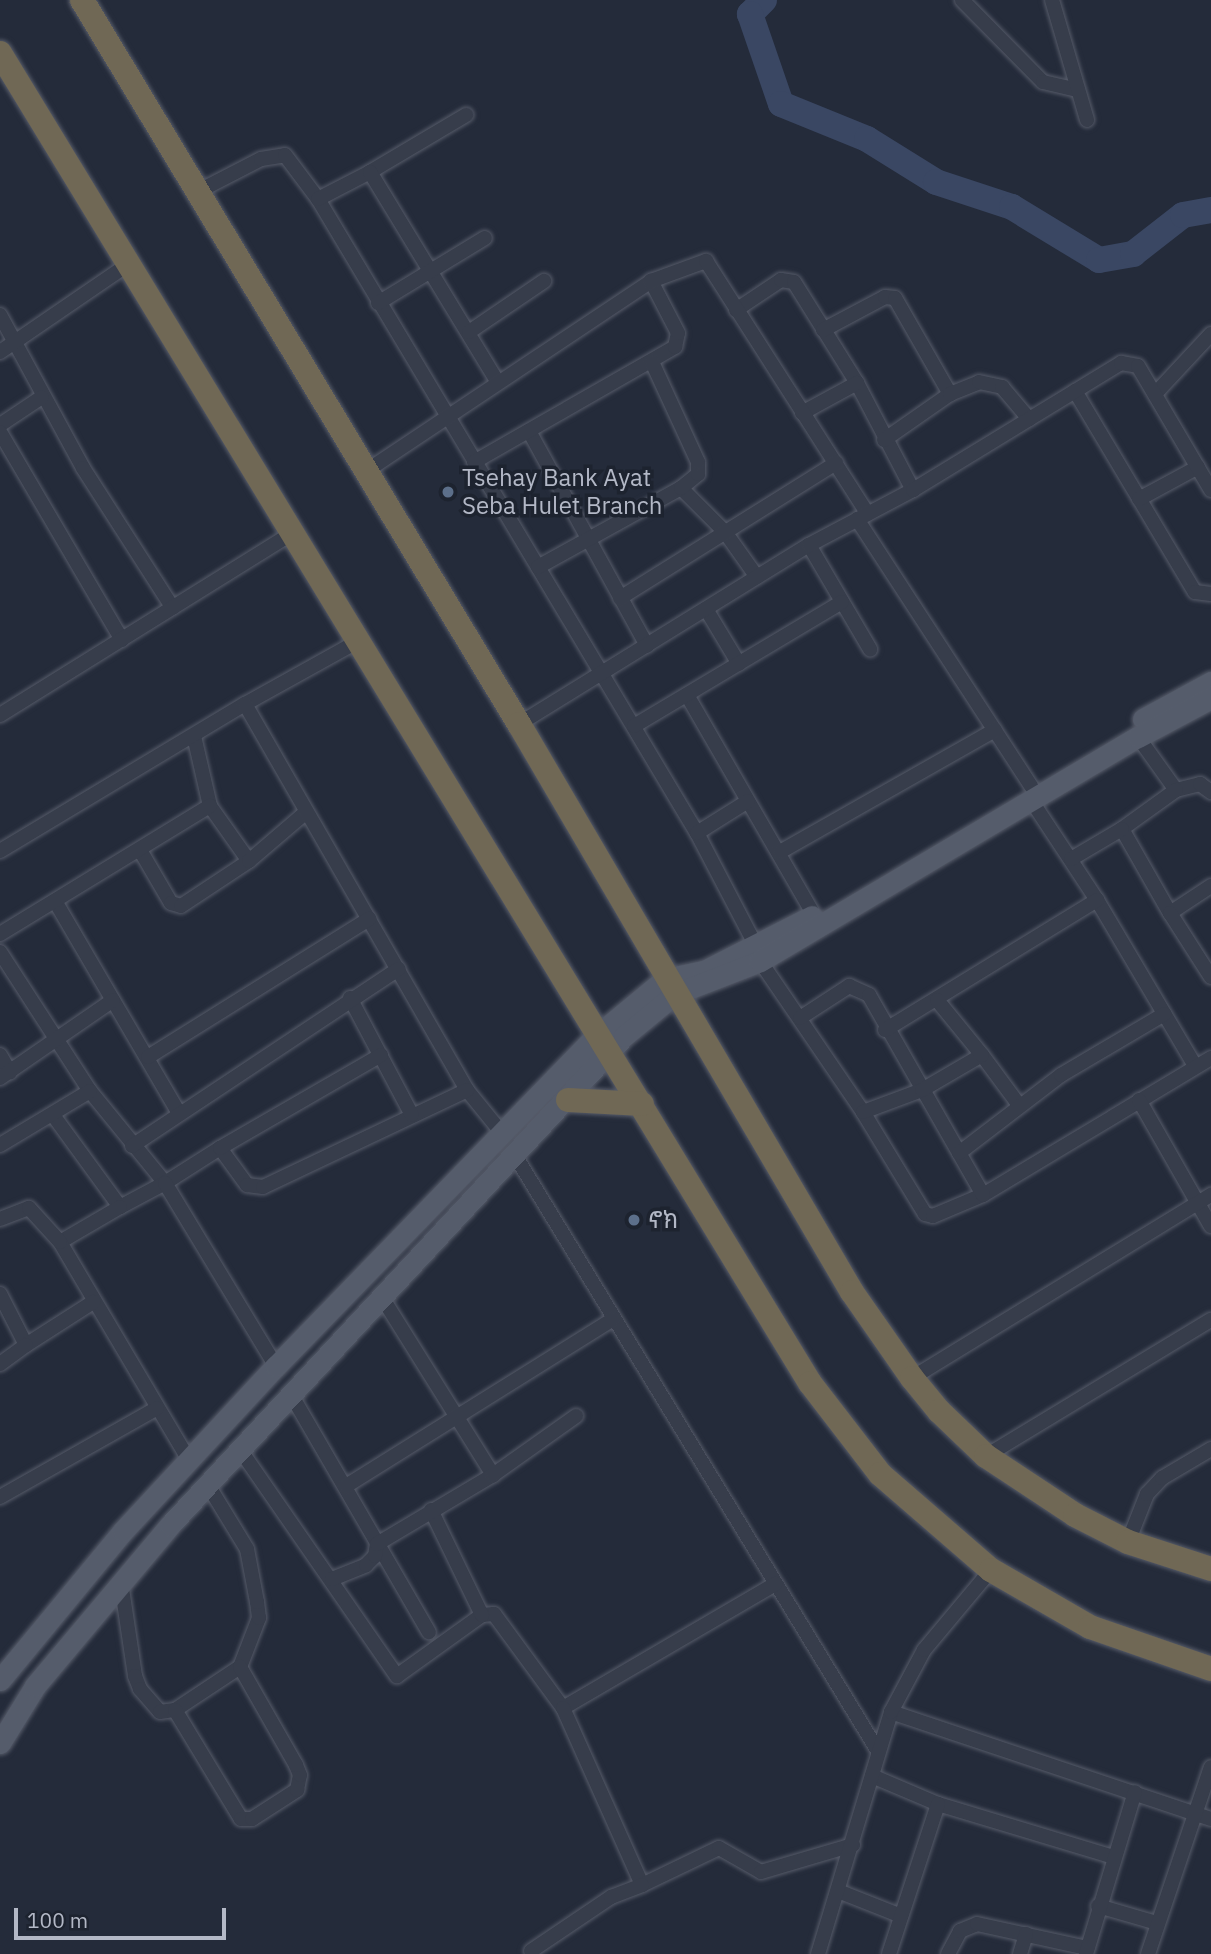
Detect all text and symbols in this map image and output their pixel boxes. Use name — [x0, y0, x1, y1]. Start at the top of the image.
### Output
place label: Tsehay Bank Ayat Seba Hulet Branch — [462, 464, 662, 520]
marker: Tsehay Bank Ayat Seba Hulet Branch — [440, 484, 456, 500]
place label: ኖክ — [648, 1206, 678, 1234]
marker: ኖክ — [626, 1212, 642, 1228]
scale bar — [18, 1895, 229, 1939]
text: 100 m — [27, 1906, 88, 1934]

